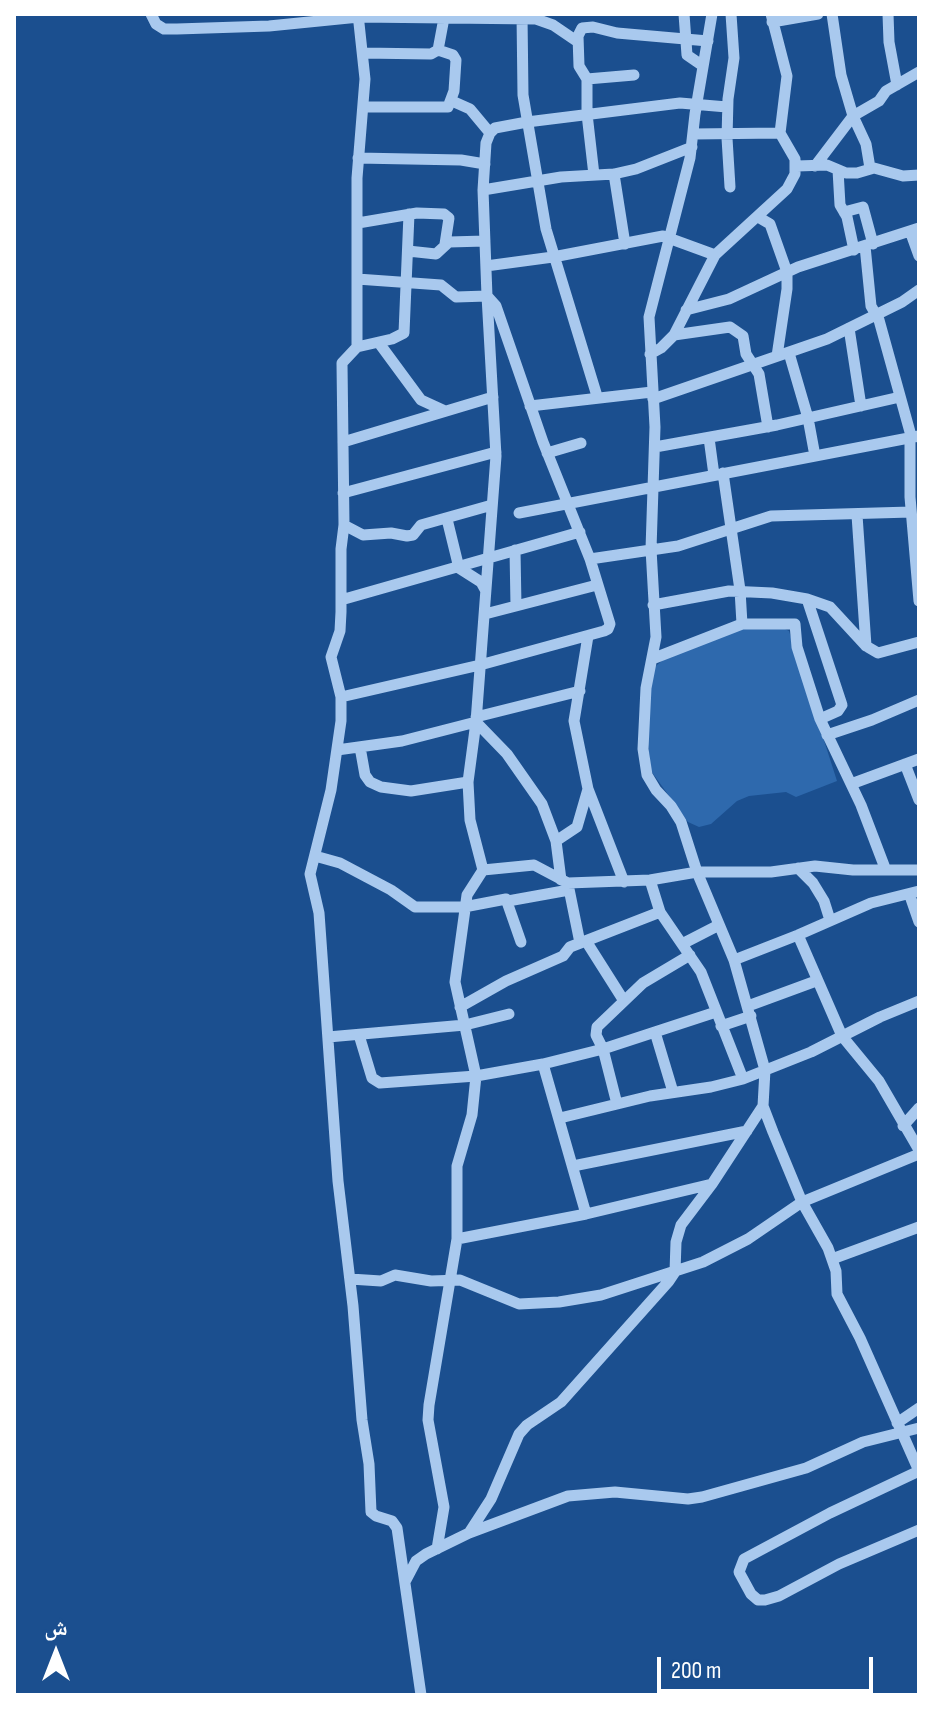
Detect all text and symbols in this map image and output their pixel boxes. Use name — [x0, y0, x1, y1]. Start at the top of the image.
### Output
north arrow — [16, 1613, 96, 1693]
text: ش — [44, 1615, 68, 1642]
scale bar — [661, 1641, 877, 1691]
text: 200 m — [671, 1656, 722, 1685]

